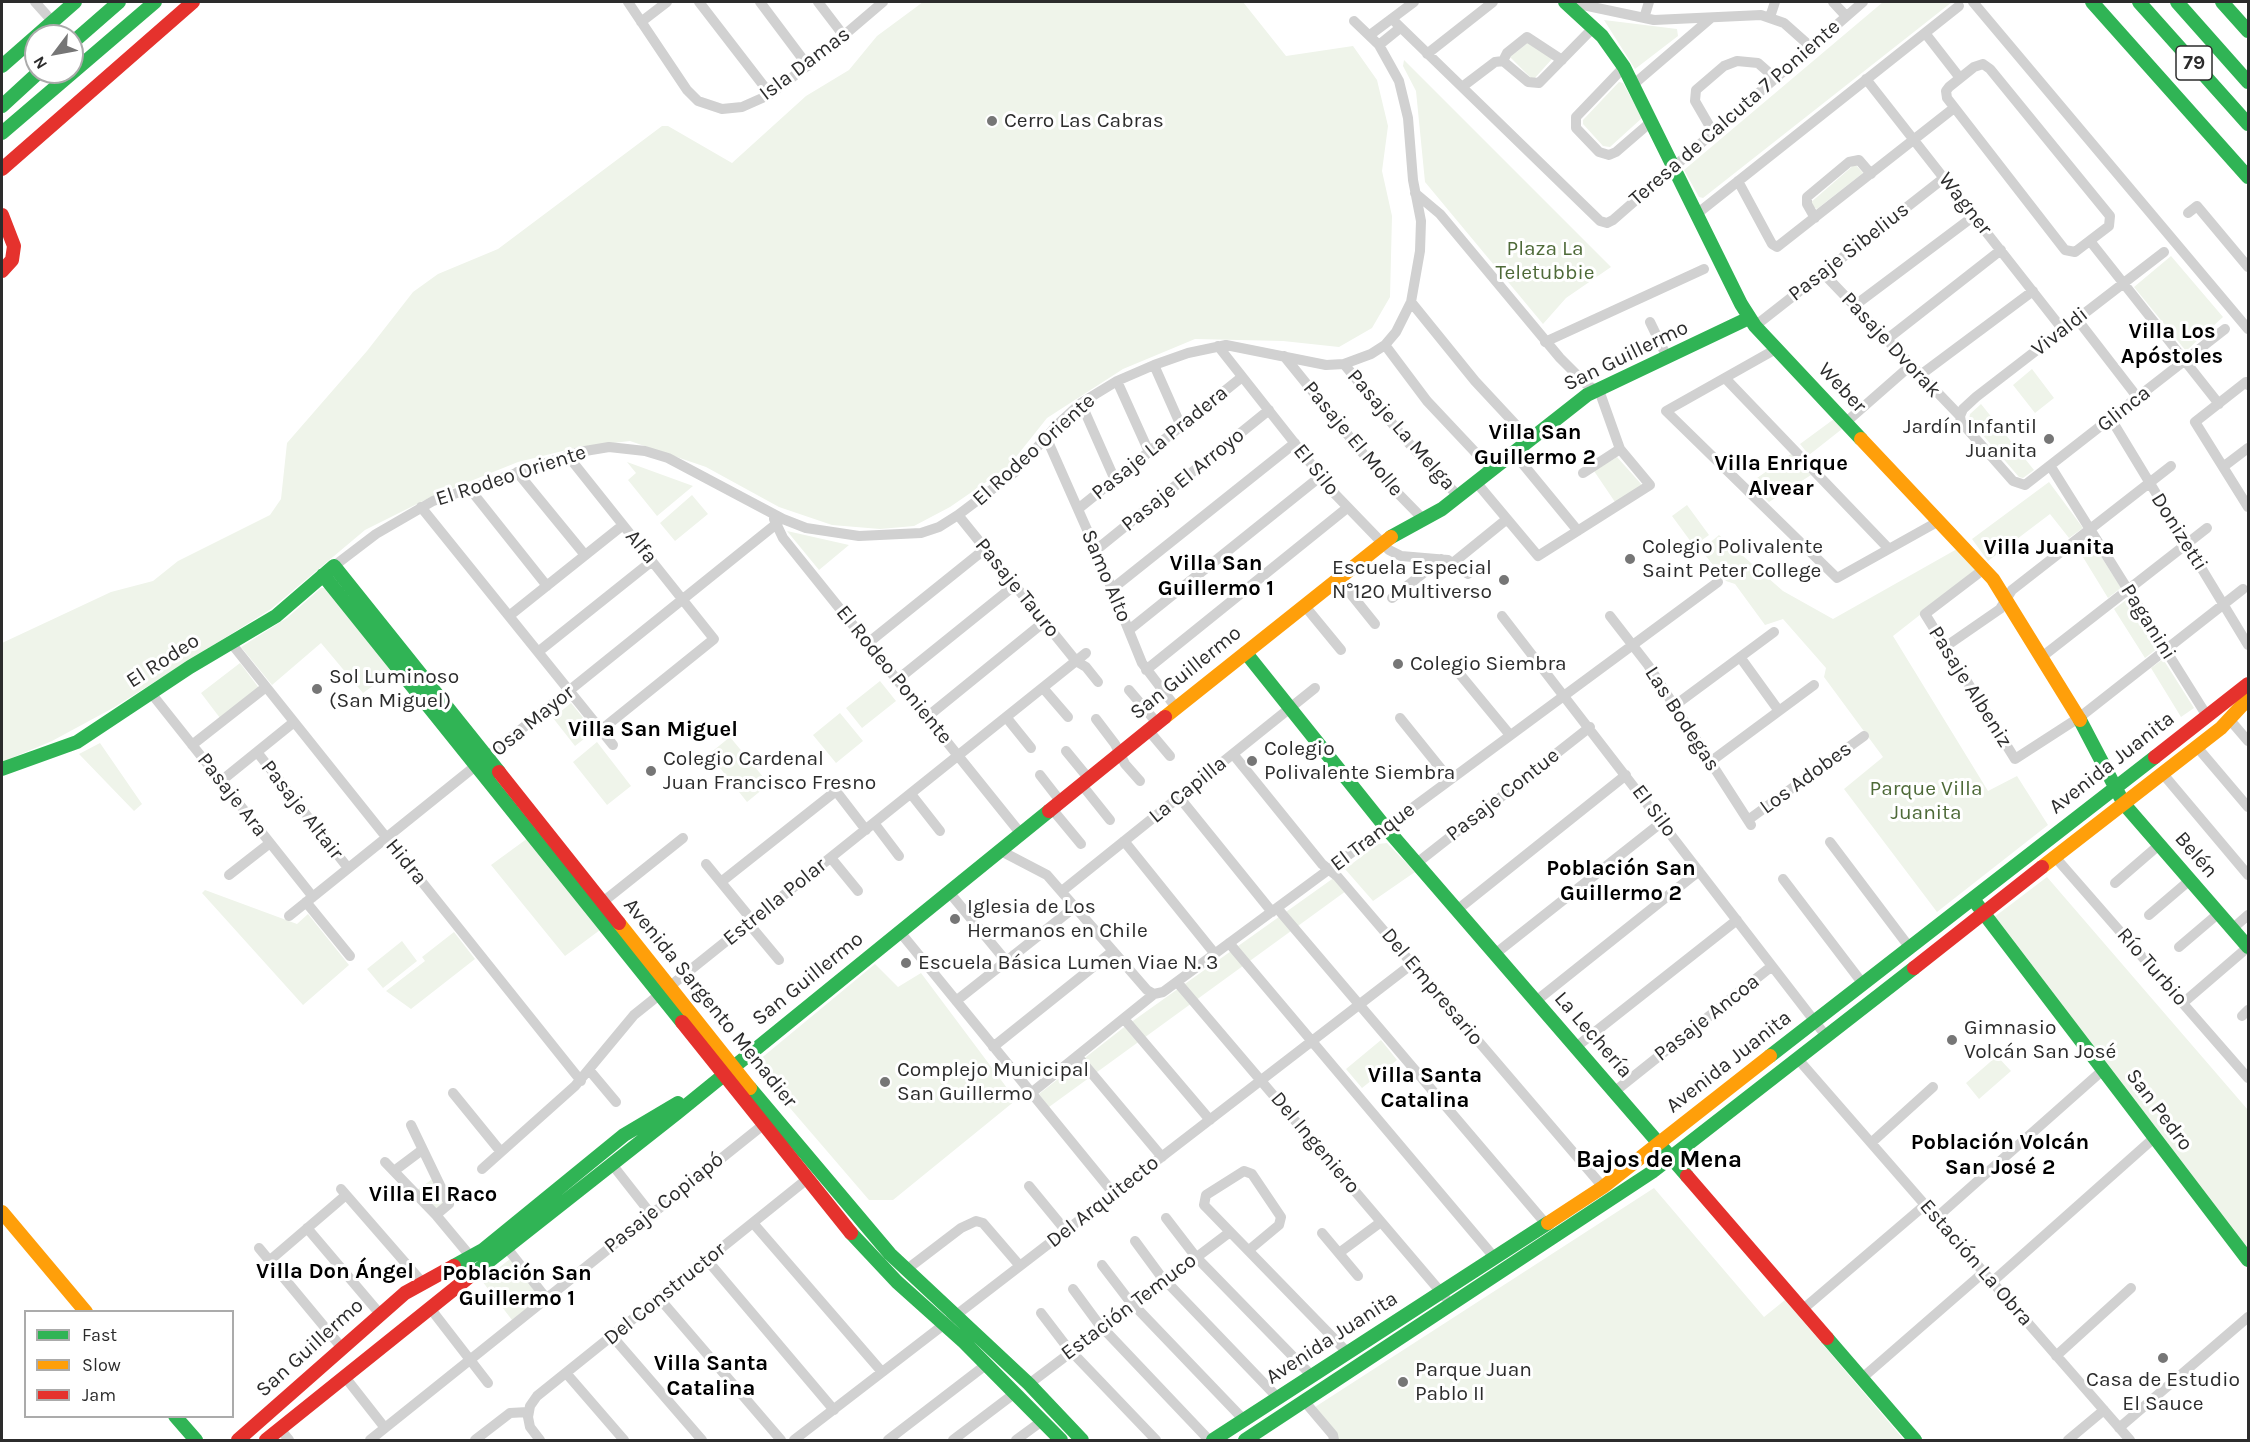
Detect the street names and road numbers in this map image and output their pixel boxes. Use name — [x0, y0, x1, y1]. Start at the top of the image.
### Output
street label: Teresa de Calcuta 7 Poniente — [1624, 15, 1846, 211]
street label: Isla Damas — [755, 22, 855, 106]
road number: 79 — [2176, 46, 2212, 80]
street label: Wagner — [1933, 168, 1997, 240]
street label: Pasaje Sibelius — [1784, 197, 1914, 307]
street label: Pasaje Dvorak — [1836, 287, 1946, 403]
street label: Vivaldi — [2027, 302, 2093, 362]
street label: San Guillermo — [1560, 315, 1692, 397]
street label: Weber — [1812, 358, 1872, 418]
street label: Pasaje La Melga — [1342, 364, 1460, 496]
street label: Pasaje El Molle — [1298, 376, 1408, 502]
street label: Pasaje La Pradera — [1087, 380, 1233, 506]
street label: Glinca — [2092, 380, 2156, 438]
street label: El Rodeo Oriente — [968, 388, 1100, 512]
street label: Pasaje El Arroyo — [1116, 423, 1250, 537]
street label: El Silo — [1288, 439, 1344, 501]
street label: El Rodeo Oriente — [433, 440, 589, 512]
street label: Donizetti — [2145, 488, 2213, 576]
street label: Alfa — [620, 525, 662, 569]
street label: Samo Alto — [1075, 526, 1137, 626]
street label: Pasaje Tauro — [969, 533, 1065, 643]
street label: Paganini — [2115, 580, 2181, 664]
street label: El Rodeo Poniente — [830, 601, 958, 749]
street label: San Guillermo — [1125, 621, 1247, 725]
street label: Pasaje Albeniz — [1923, 622, 2017, 752]
street label: El Rodeo — [122, 628, 204, 694]
street label: Las Bodegas — [1639, 662, 1725, 776]
street label: Osa Mayor — [486, 680, 580, 762]
street label: Avenida Juanita — [2044, 706, 2180, 820]
street label: Los Adobes — [1755, 736, 1857, 820]
street label: Pasaje Contue — [1441, 743, 1565, 847]
street label: Pasaje Ara — [191, 748, 273, 842]
street label: La Capilla — [1144, 751, 1232, 829]
street label: Pasaje Altair — [255, 755, 349, 865]
street label: El Silo — [1626, 780, 1682, 842]
street label: El Tranque — [1326, 797, 1420, 877]
street label: Belén — [2169, 827, 2223, 883]
street label: Hidra — [380, 834, 432, 890]
street label: Estrella Polar — [718, 853, 832, 951]
street label: Avenida Sargento Menadier — [618, 893, 802, 1113]
street label: Del Empresario — [1376, 923, 1488, 1051]
street label: Río Turbio — [2111, 923, 2193, 1011]
street label: San Guillermo — [747, 927, 869, 1031]
street label: Pasaje Ancoa — [1649, 969, 1765, 1067]
street label: La Lechería — [1548, 986, 1638, 1084]
street label: Avenida Juanita — [1661, 1005, 1797, 1119]
street label: San Pedro — [2120, 1064, 2198, 1156]
street label: Del Ingeniero — [1265, 1087, 1365, 1199]
street label: Pasaje Copiapó — [599, 1147, 729, 1259]
street label: Del Arquitecto — [1042, 1150, 1164, 1254]
street label: Estación La Obra — [1914, 1194, 2038, 1332]
street label: Del Constructor — [599, 1237, 731, 1351]
street label: Estación Temuco — [1056, 1248, 1202, 1366]
street label: Avenida Juanita — [1261, 1286, 1403, 1390]
street label: San Guillermo — [251, 1293, 369, 1403]

